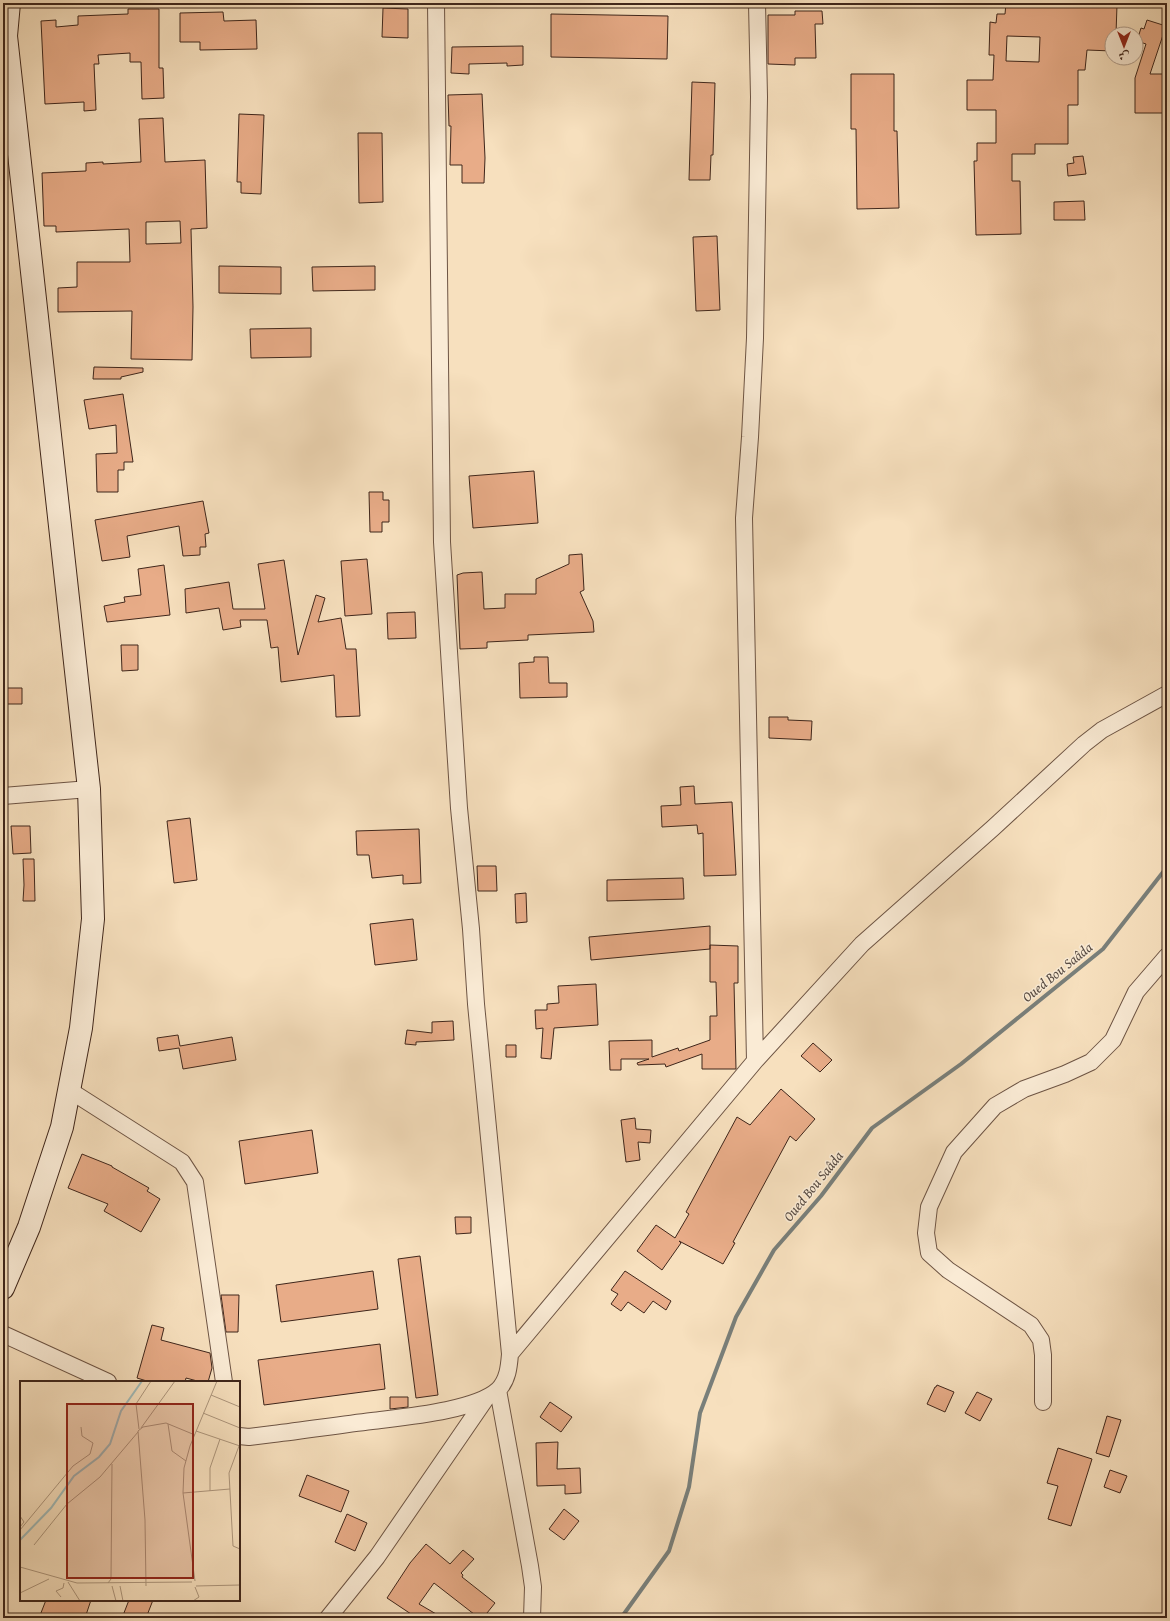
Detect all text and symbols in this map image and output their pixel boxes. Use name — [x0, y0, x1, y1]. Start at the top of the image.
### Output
north arrow — [1104, 26, 1144, 66]
text: ش — [1118, 48, 1129, 64]
water label: Oued Bou Saâda — [1017, 937, 1097, 1007]
water label: Oued Bou Saâda — [778, 1146, 848, 1226]
inset map — [20, 1381, 240, 1601]

